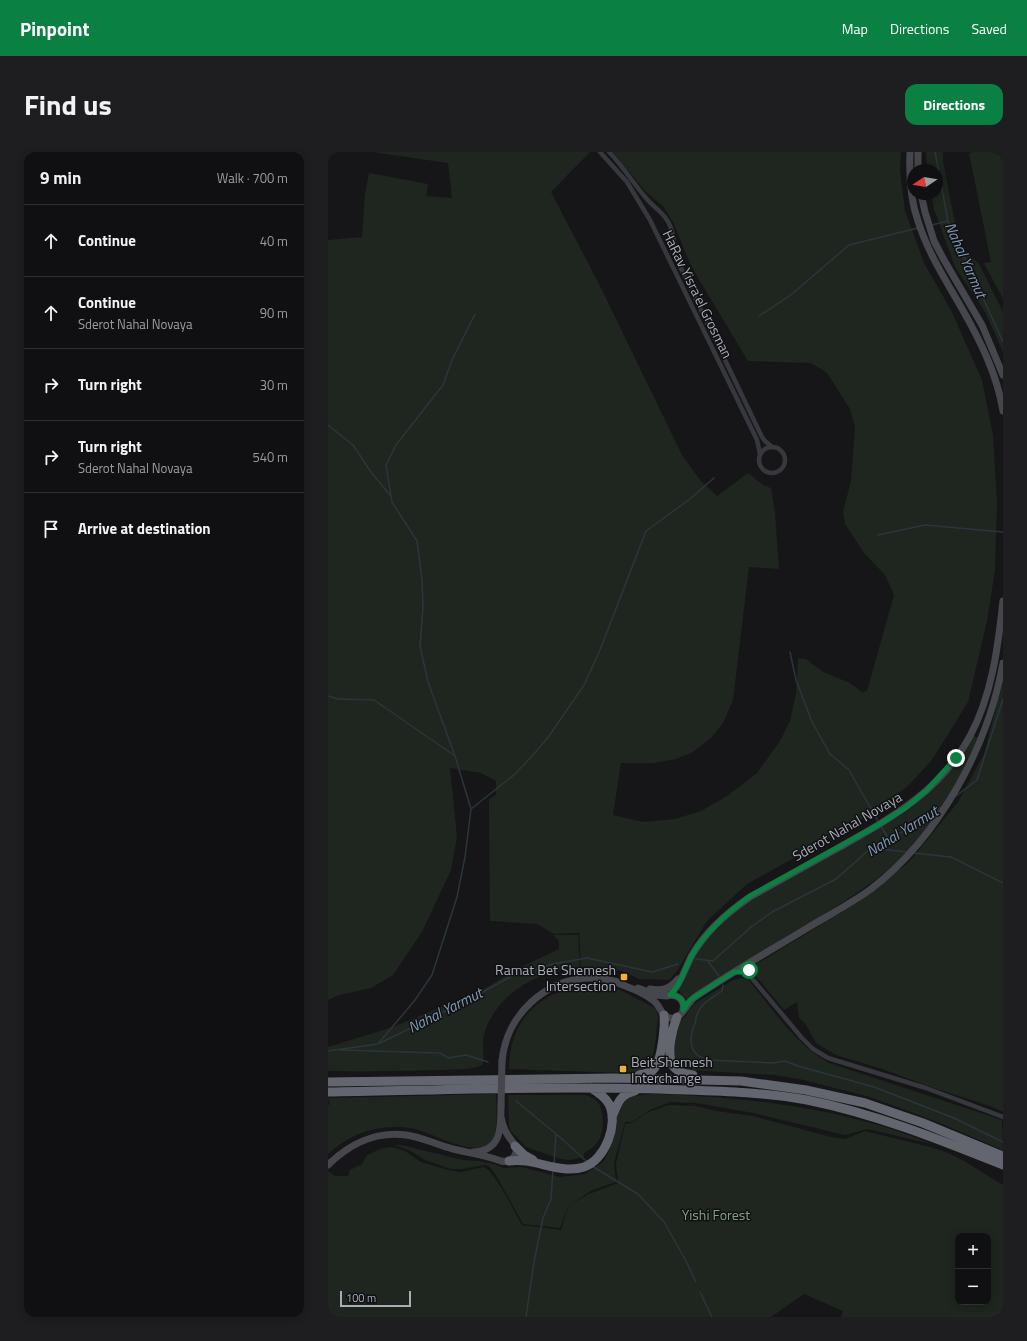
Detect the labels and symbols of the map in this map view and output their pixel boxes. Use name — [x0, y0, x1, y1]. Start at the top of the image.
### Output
north arrow — [907, 164, 943, 200]
water label: Nahal Yarmut — [939, 218, 994, 304]
street label: HaRav Yisra'el Grosman — [658, 226, 738, 362]
route end — [947, 749, 965, 767]
street label: Sderot Nahal Novaya — [788, 786, 906, 866]
water label: Nahal Yarmut — [862, 799, 944, 862]
place label: Ramat Bet Shemesh Intersection — [495, 959, 616, 996]
route start — [740, 961, 758, 979]
marker: Ramat Bet Shemesh Intersection — [619, 972, 629, 982]
water label: Nahal Yarmut — [404, 980, 488, 1039]
place label: Beit Shemesh Interchange — [631, 1051, 713, 1088]
marker: Beit Shemesh Interchange — [618, 1064, 628, 1074]
park label: Yishi Forest — [682, 1204, 750, 1225]
scale bar — [340, 1289, 411, 1308]

